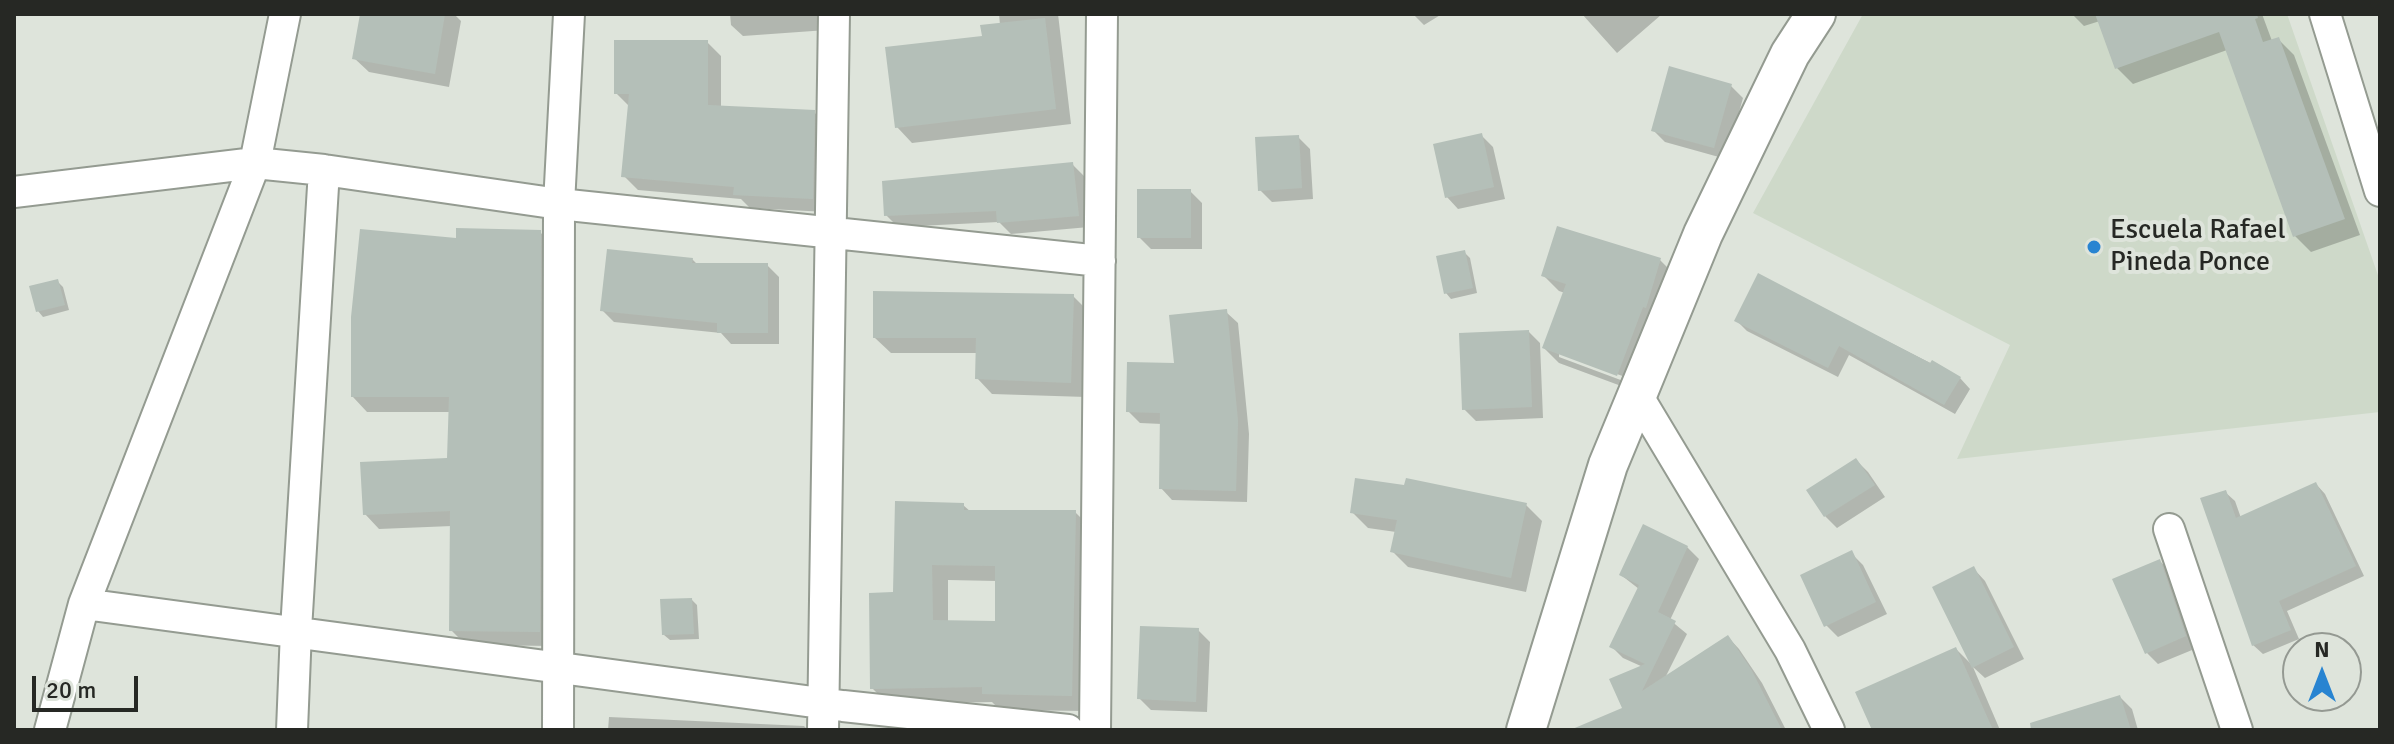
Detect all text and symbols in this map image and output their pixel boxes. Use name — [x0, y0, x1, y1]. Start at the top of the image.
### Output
place label: Escuela Rafael Pineda Ponce — [2110, 214, 2286, 280]
marker: Escuela Rafael Pineda Ponce — [2085, 238, 2103, 256]
north arrow — [2282, 632, 2362, 712]
text: N — [2314, 636, 2330, 663]
scale bar — [36, 660, 142, 710]
text: 20 m — [46, 675, 96, 705]

